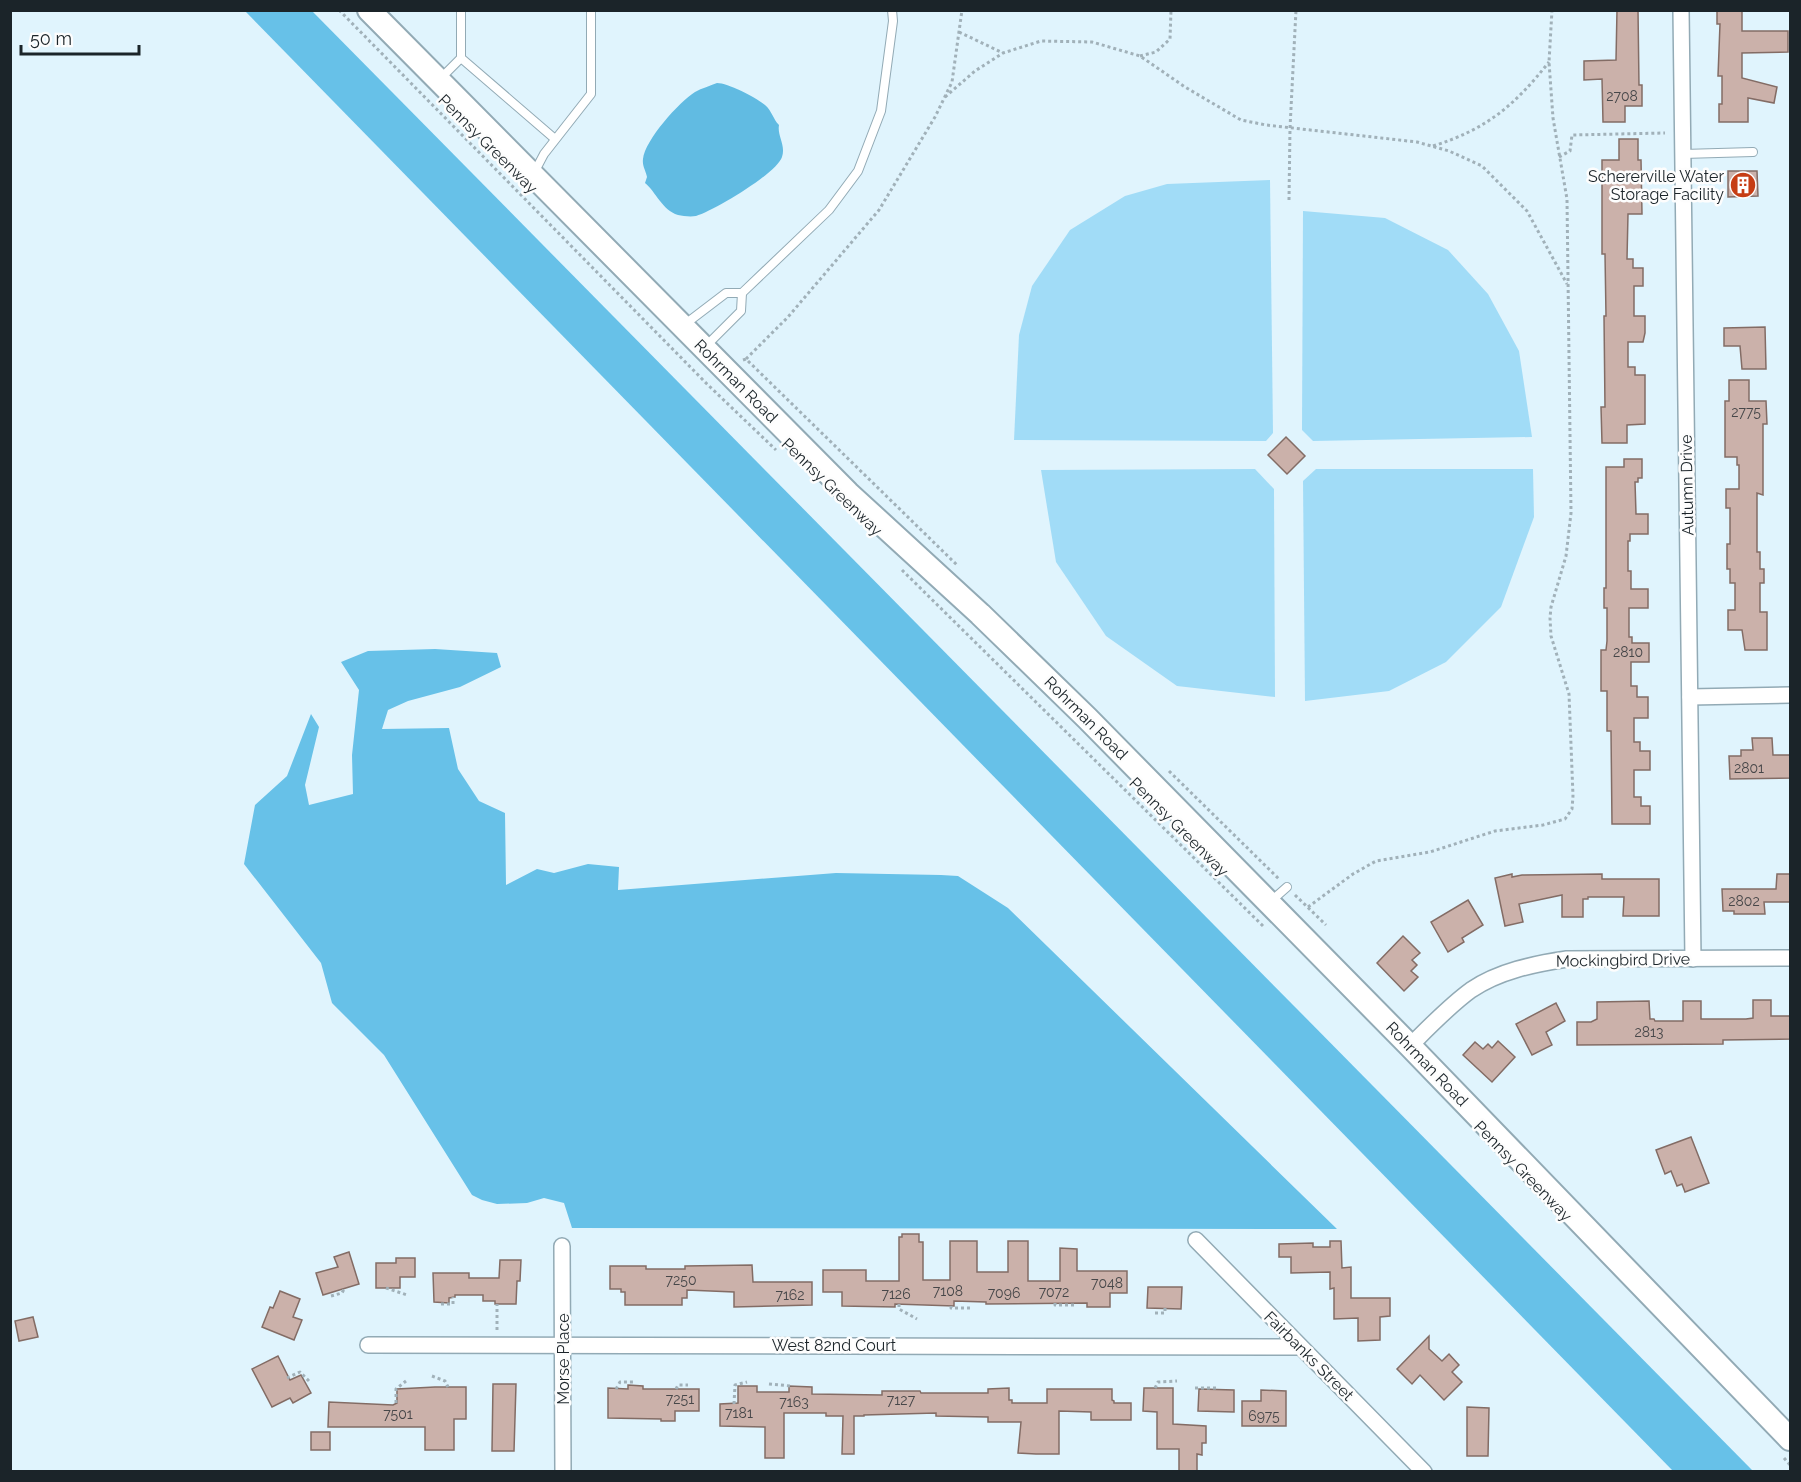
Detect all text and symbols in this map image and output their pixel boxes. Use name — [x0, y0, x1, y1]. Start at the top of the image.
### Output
scale bar — [21, 18, 140, 56]
text: 50 m — [30, 28, 72, 49]
house number: 2708 — [1606, 88, 1638, 104]
street label: Pennsy Greenway — [434, 90, 542, 198]
place label: Schererville Water Storage Facility — [1588, 167, 1724, 204]
building icon: Schererville Water Storage Facility — [1728, 170, 1758, 200]
street label: Rohrman Road — [690, 335, 782, 427]
house number: 2775 — [1731, 404, 1761, 420]
street label: Pennsy Greenway — [778, 434, 886, 540]
street label: Autumn Drive — [1677, 434, 1697, 536]
house number: 2810 — [1613, 644, 1643, 660]
street label: Rohrman Road — [1040, 672, 1132, 764]
house number: 2801 — [1734, 760, 1764, 776]
street label: Pennsy Greenway — [1125, 773, 1233, 881]
house number: 2802 — [1728, 893, 1760, 909]
street label: Mockingbird Drive — [1556, 949, 1690, 971]
street label: Rohrman Road — [1382, 1018, 1472, 1110]
house number: 2813 — [1634, 1024, 1664, 1040]
street label: Pennsy Greenway — [1470, 1117, 1576, 1225]
house number: 7250 — [666, 1272, 696, 1288]
house number: 7048 — [1091, 1275, 1123, 1291]
house number: 7108 — [933, 1283, 963, 1299]
house number: 7072 — [1039, 1284, 1069, 1300]
house number: 7096 — [988, 1285, 1020, 1301]
house number: 7126 — [881, 1286, 911, 1302]
house number: 7162 — [775, 1287, 805, 1303]
street label: Fairbanks Street — [1260, 1307, 1358, 1405]
street label: Morse Place — [554, 1313, 573, 1405]
street label: West 82nd Court — [772, 1336, 897, 1355]
house number: 7251 — [666, 1391, 694, 1407]
house number: 7127 — [887, 1392, 916, 1408]
house number: 7163 — [779, 1394, 809, 1410]
house number: 7181 — [725, 1405, 753, 1421]
house number: 7501 — [383, 1406, 413, 1422]
house number: 6975 — [1248, 1408, 1280, 1424]

